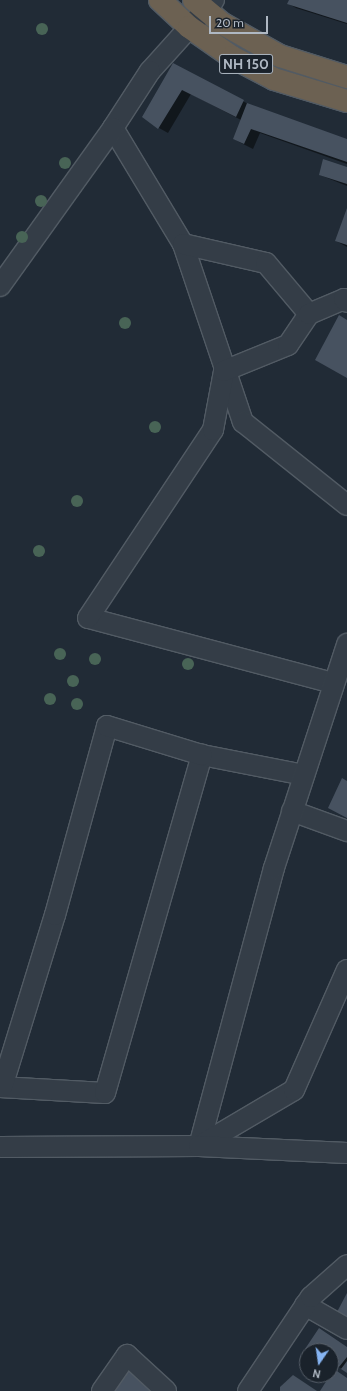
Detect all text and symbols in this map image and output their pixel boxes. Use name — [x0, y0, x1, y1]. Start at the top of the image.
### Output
scale bar — [211, 8, 270, 34]
text: 20 m — [216, 15, 244, 30]
road number: NH 150 — [219, 52, 273, 76]
north arrow — [299, 1343, 339, 1383]
text: N — [311, 1366, 322, 1381]

